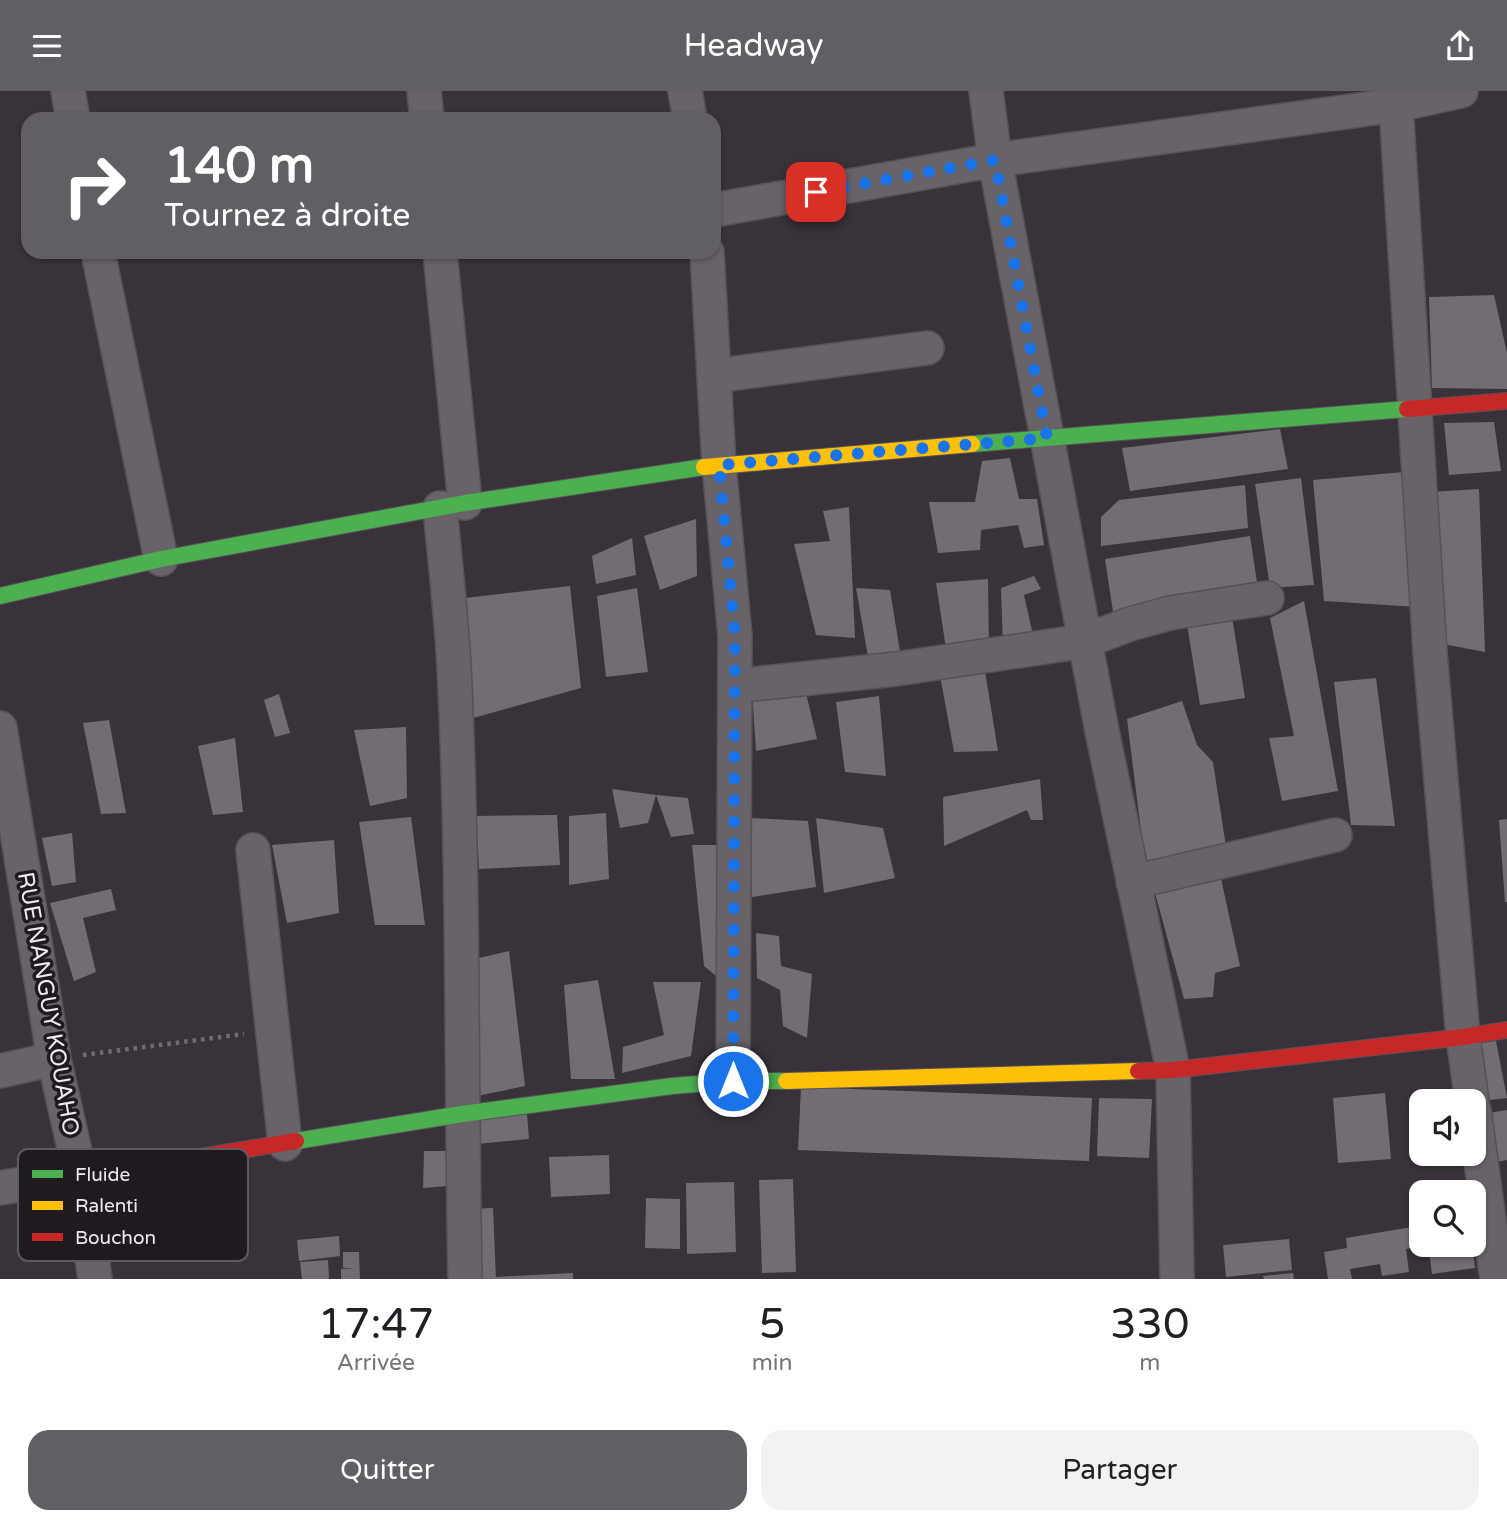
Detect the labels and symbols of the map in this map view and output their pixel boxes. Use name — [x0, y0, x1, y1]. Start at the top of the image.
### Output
pin — [786, 162, 846, 222]
street label: RUE NANGUY KOUAHO — [11, 870, 85, 1138]
position arrow — [696, 1044, 770, 1118]
legend — [18, 1149, 248, 1261]
text: Fluide — [75, 1164, 130, 1186]
text: Ralenti — [75, 1195, 138, 1217]
text: Bouchon — [75, 1227, 156, 1249]

